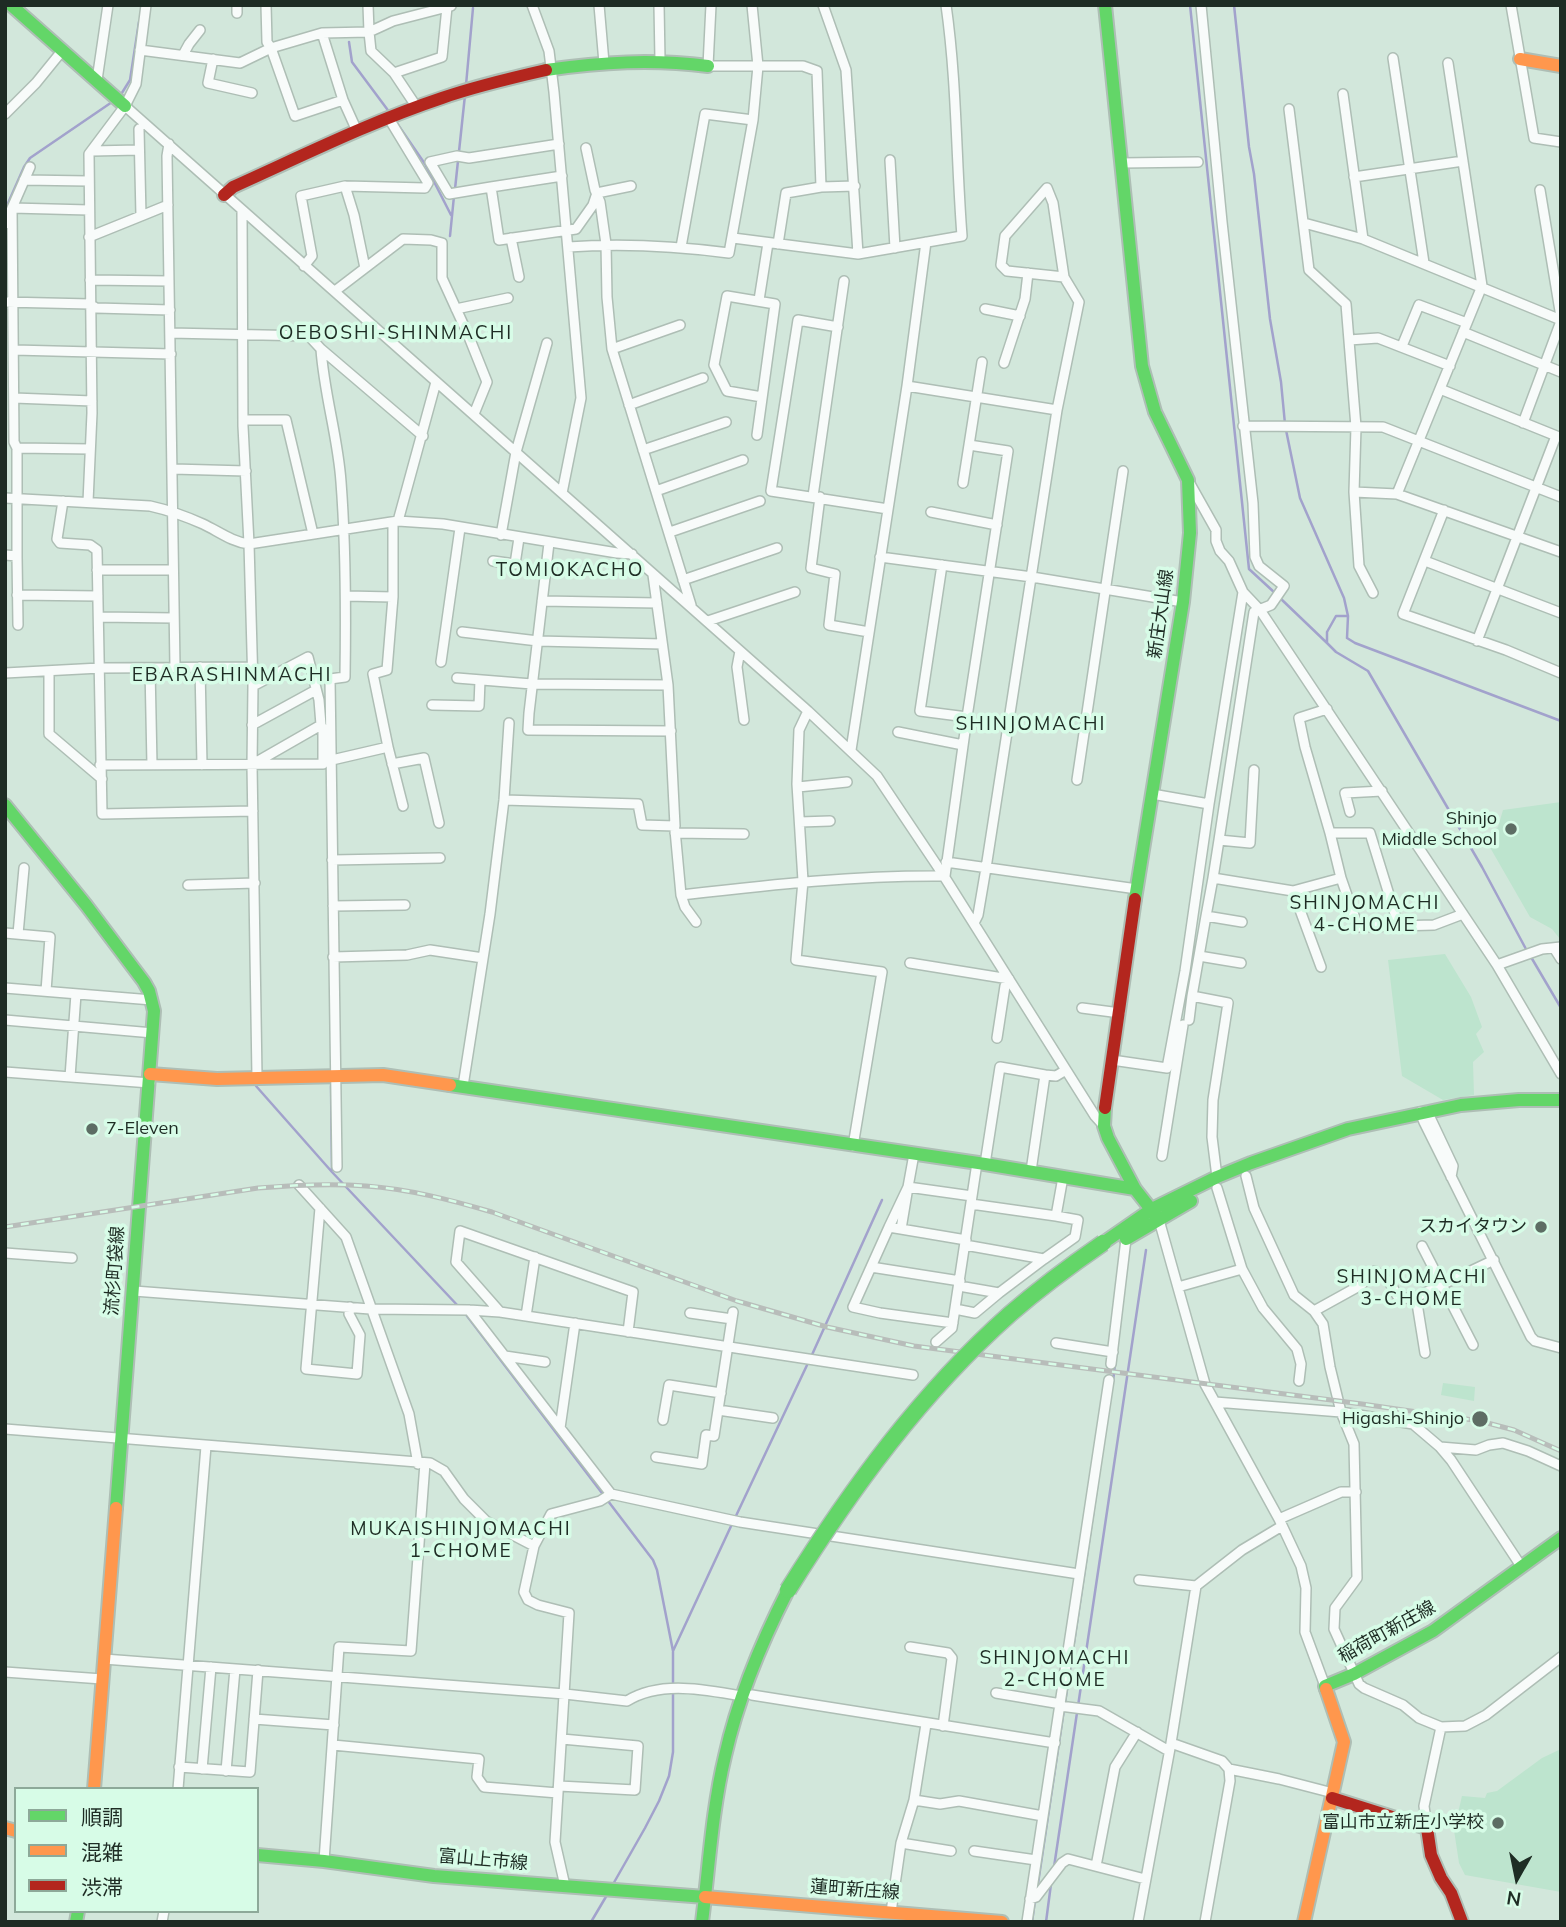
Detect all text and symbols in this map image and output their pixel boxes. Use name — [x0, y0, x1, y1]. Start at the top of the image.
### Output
district label: OEBOSHI-SHINMACHI — [281, 322, 511, 344]
district label: TOMIOKACHO — [497, 559, 643, 581]
street label: 新庄大山線 — [1144, 568, 1178, 660]
district label: EBARASHINMACHI — [133, 664, 331, 686]
district label: SHINJOMACHI — [957, 713, 1105, 735]
place label: Shinjo Middle School — [1381, 808, 1497, 850]
marker: Shinjo Middle School — [1503, 821, 1519, 837]
district label: SHINJOMACHI 4-CHOME — [1291, 892, 1439, 936]
place label: 7-Eleven — [106, 1118, 179, 1140]
marker: 7-Eleven — [84, 1121, 100, 1137]
place label: スカイタウン — [1419, 1216, 1527, 1238]
marker: スカイタウン — [1533, 1219, 1549, 1235]
street label: 流杉町袋線 — [101, 1225, 129, 1317]
district label: SHINJOMACHI 3-CHOME — [1338, 1266, 1486, 1310]
place label: Higashi-Shinjo — [1342, 1408, 1464, 1430]
marker: Higashi-Shinjo — [1470, 1409, 1490, 1429]
district label: MUKAISHINJOMACHI 1-CHOME — [352, 1518, 570, 1562]
street label: 稲荷町新庄線 — [1335, 1596, 1439, 1668]
district label: SHINJOMACHI 2-CHOME — [981, 1647, 1129, 1691]
legend — [14, 1787, 259, 1913]
text: 順調 — [81, 1804, 123, 1830]
place label: 富山市立新庄小学校 — [1322, 1812, 1484, 1834]
marker: 富山市立新庄小学校 — [1490, 1815, 1506, 1831]
text: 混雑 — [81, 1839, 123, 1865]
north arrow — [1482, 1843, 1552, 1913]
street label: 富山上市線 — [437, 1845, 529, 1875]
text: 渋滞 — [81, 1874, 123, 1900]
street label: 蓮町新庄線 — [809, 1876, 901, 1904]
text: N — [1505, 1886, 1523, 1912]

